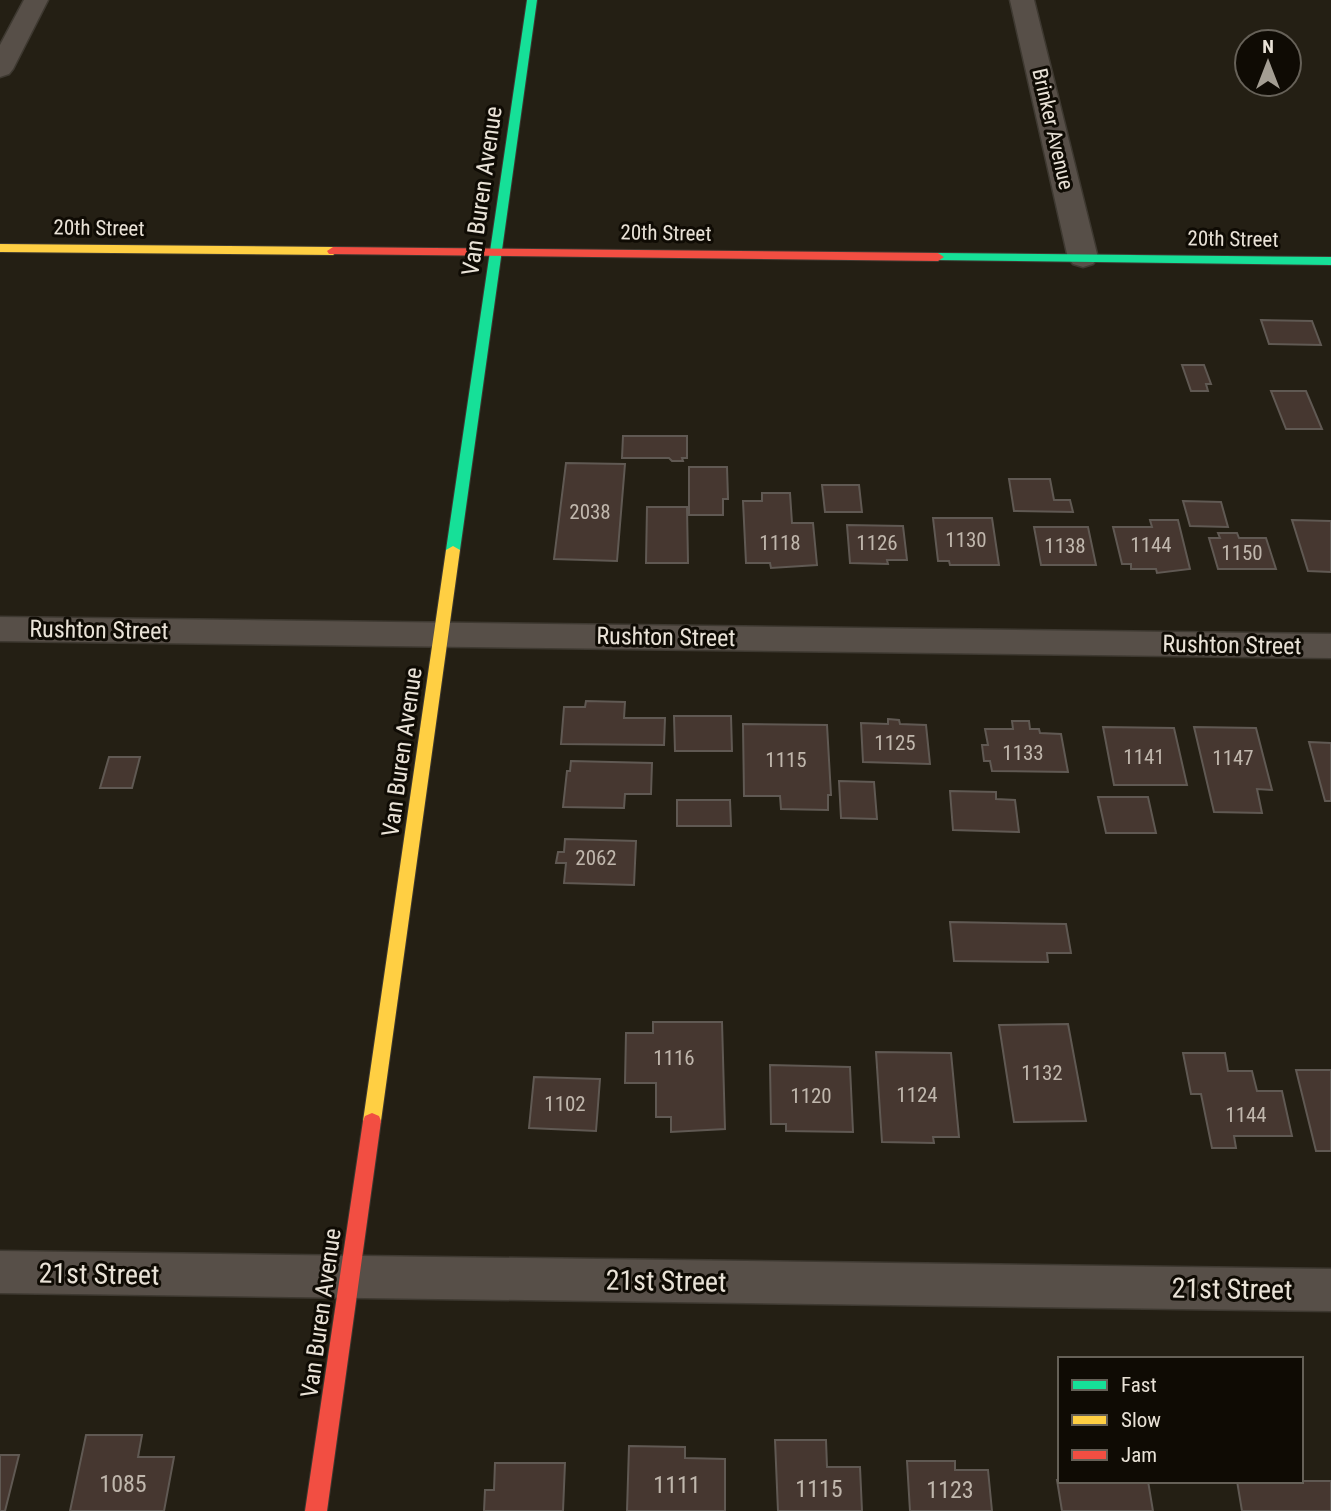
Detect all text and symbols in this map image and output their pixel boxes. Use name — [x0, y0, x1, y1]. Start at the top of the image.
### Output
north arrow — [1233, 28, 1303, 98]
text: N — [1262, 35, 1274, 58]
street label: Brinker Avenue — [1027, 66, 1079, 192]
street label: Van Buren Avenue — [456, 104, 508, 278]
street label: 20th Street — [53, 215, 145, 241]
street label: 20th Street — [620, 220, 712, 246]
street label: 20th Street — [1187, 226, 1279, 252]
house number: 2038 — [569, 500, 611, 524]
house number: 1130 — [945, 528, 987, 552]
house number: 1118 — [759, 531, 801, 555]
house number: 1126 — [856, 531, 898, 555]
house number: 1144 — [1130, 533, 1172, 557]
house number: 1138 — [1044, 534, 1086, 558]
house number: 1150 — [1221, 541, 1263, 565]
street label: Rushton Street — [29, 615, 169, 645]
street label: Rushton Street — [596, 622, 736, 652]
street label: Rushton Street — [1162, 630, 1302, 660]
street label: Van Buren Avenue — [376, 665, 428, 839]
house number: 1125 — [874, 731, 916, 755]
house number: 1133 — [1002, 741, 1044, 765]
house number: 1141 — [1123, 745, 1165, 769]
house number: 1147 — [1212, 746, 1254, 770]
house number: 1115 — [765, 748, 807, 772]
house number: 2062 — [575, 846, 617, 870]
house number: 1116 — [653, 1046, 695, 1070]
house number: 1132 — [1021, 1061, 1063, 1085]
house number: 1124 — [896, 1083, 938, 1107]
house number: 1120 — [790, 1084, 832, 1108]
house number: 1102 — [544, 1092, 586, 1116]
house number: 1144 — [1225, 1103, 1267, 1127]
street label: Van Buren Avenue — [295, 1226, 347, 1400]
street label: 21st Street — [38, 1256, 160, 1292]
street label: 21st Street — [605, 1263, 727, 1299]
street label: 21st Street — [1171, 1271, 1293, 1307]
legend — [1058, 1357, 1303, 1483]
text: Fast — [1121, 1373, 1157, 1397]
text: Slow — [1121, 1408, 1161, 1432]
text: Jam — [1121, 1443, 1157, 1467]
house number: 1085 — [99, 1470, 147, 1498]
house number: 1111 — [653, 1471, 701, 1499]
house number: 1115 — [795, 1475, 843, 1503]
house number: 1123 — [926, 1476, 974, 1504]

